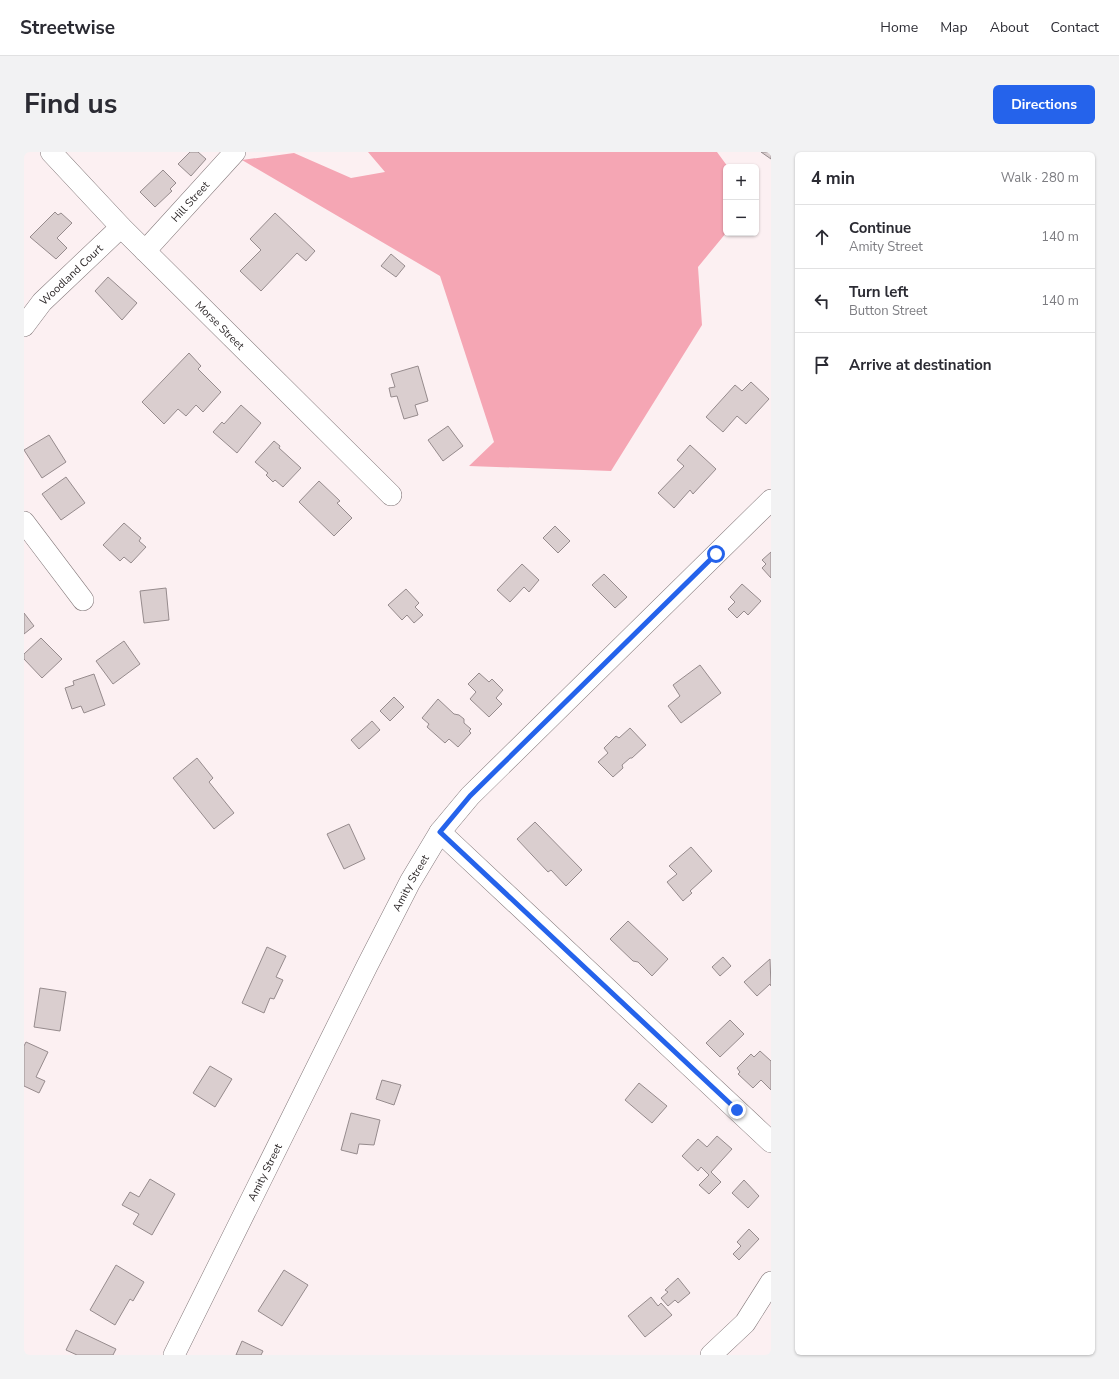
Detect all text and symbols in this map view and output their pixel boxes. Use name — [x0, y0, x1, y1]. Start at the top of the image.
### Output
text: Streetwise — [20, 15, 115, 41]
text: Home — [880, 18, 918, 37]
text: Map — [940, 18, 968, 37]
text: About — [990, 18, 1029, 37]
text: Contact — [1051, 18, 1099, 37]
text: Find us — [24, 85, 118, 123]
button: Directions — [993, 85, 1095, 124]
map controls — [723, 164, 759, 236]
button: + — [723, 164, 759, 200]
text: 4 min — [811, 167, 855, 190]
text: Walk · 280 m — [1001, 169, 1079, 187]
street label: Hill Street — [168, 178, 213, 225]
button: − — [723, 200, 759, 236]
text: Continue — [849, 218, 911, 238]
icon: ahead — [811, 226, 833, 248]
text: 140 m — [1041, 228, 1079, 246]
text: Amity Street — [849, 238, 923, 256]
street label: Woodland Court — [36, 241, 106, 308]
text: Turn left — [849, 282, 908, 302]
icon: left — [811, 290, 833, 312]
text: 140 m — [1041, 292, 1079, 310]
street label: Morse Street — [192, 298, 248, 353]
text: Button Street — [849, 302, 927, 320]
icon: arrive — [811, 354, 833, 376]
text: Arrive at destination — [849, 355, 992, 375]
route start — [707, 545, 725, 563]
street label: Amity Street — [389, 852, 432, 914]
route end — [728, 1101, 746, 1119]
street label: Amity Street — [244, 1141, 285, 1204]

